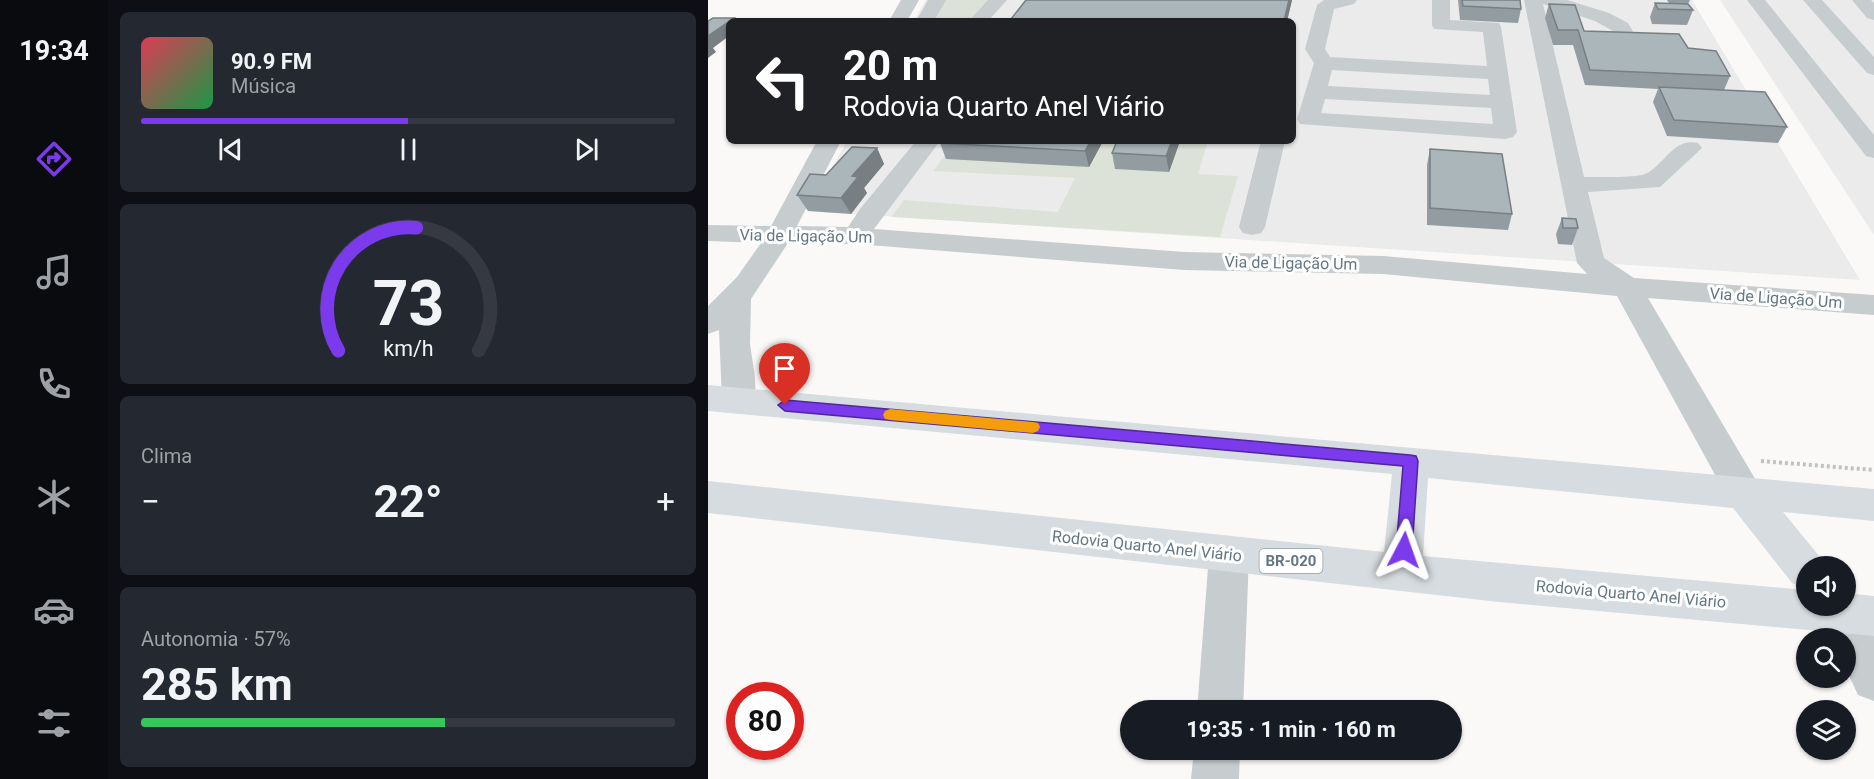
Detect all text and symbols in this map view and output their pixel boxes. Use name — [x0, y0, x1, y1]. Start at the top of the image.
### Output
text: 19:34 — [19, 35, 89, 67]
text: 20 m — [843, 41, 938, 90]
icon: left — [744, 42, 822, 120]
text: 90.9 FM — [231, 49, 312, 74]
text: Música — [231, 74, 296, 98]
text: Rodovia Quarto Anel Viário — [843, 91, 1165, 123]
icon: previous — [214, 133, 247, 166]
icon: pause — [392, 133, 425, 166]
icon: next — [570, 133, 603, 166]
icon: directions — [33, 138, 75, 180]
street label: Via de Ligação Um — [739, 225, 873, 247]
icon: music — [33, 251, 75, 293]
street label: Via de Ligação Um — [1224, 252, 1358, 274]
text: 73 — [372, 267, 444, 340]
street label: Via de Ligação Um — [1709, 284, 1843, 312]
text: km/h — [383, 336, 433, 361]
pin — [759, 343, 810, 405]
icon: arrive — [768, 352, 801, 385]
icon: phone — [33, 363, 75, 405]
text: Clima — [141, 444, 192, 468]
text: 22° — [373, 475, 443, 528]
icon: climate — [33, 476, 75, 518]
text: − — [141, 482, 160, 521]
text: + — [656, 482, 675, 521]
position arrow — [1372, 518, 1436, 582]
street label: Rodovia Quarto Anel Viário — [1051, 527, 1243, 565]
road number: BR-020 — [1260, 549, 1322, 573]
map controls — [1796, 556, 1856, 760]
button: sound — [1796, 556, 1856, 616]
street label: Rodovia Quarto Anel Viário — [1535, 576, 1727, 612]
icon: car — [33, 589, 75, 631]
text: Autonomia · 57% — [141, 627, 291, 651]
button: search — [1796, 628, 1856, 688]
text: 285 km — [141, 658, 293, 711]
speed limit sign: 80 — [726, 682, 804, 760]
button: layers — [1796, 700, 1856, 760]
icon: filters — [33, 702, 75, 744]
text: 19:35 · 1 min · 160 m — [1186, 717, 1396, 742]

